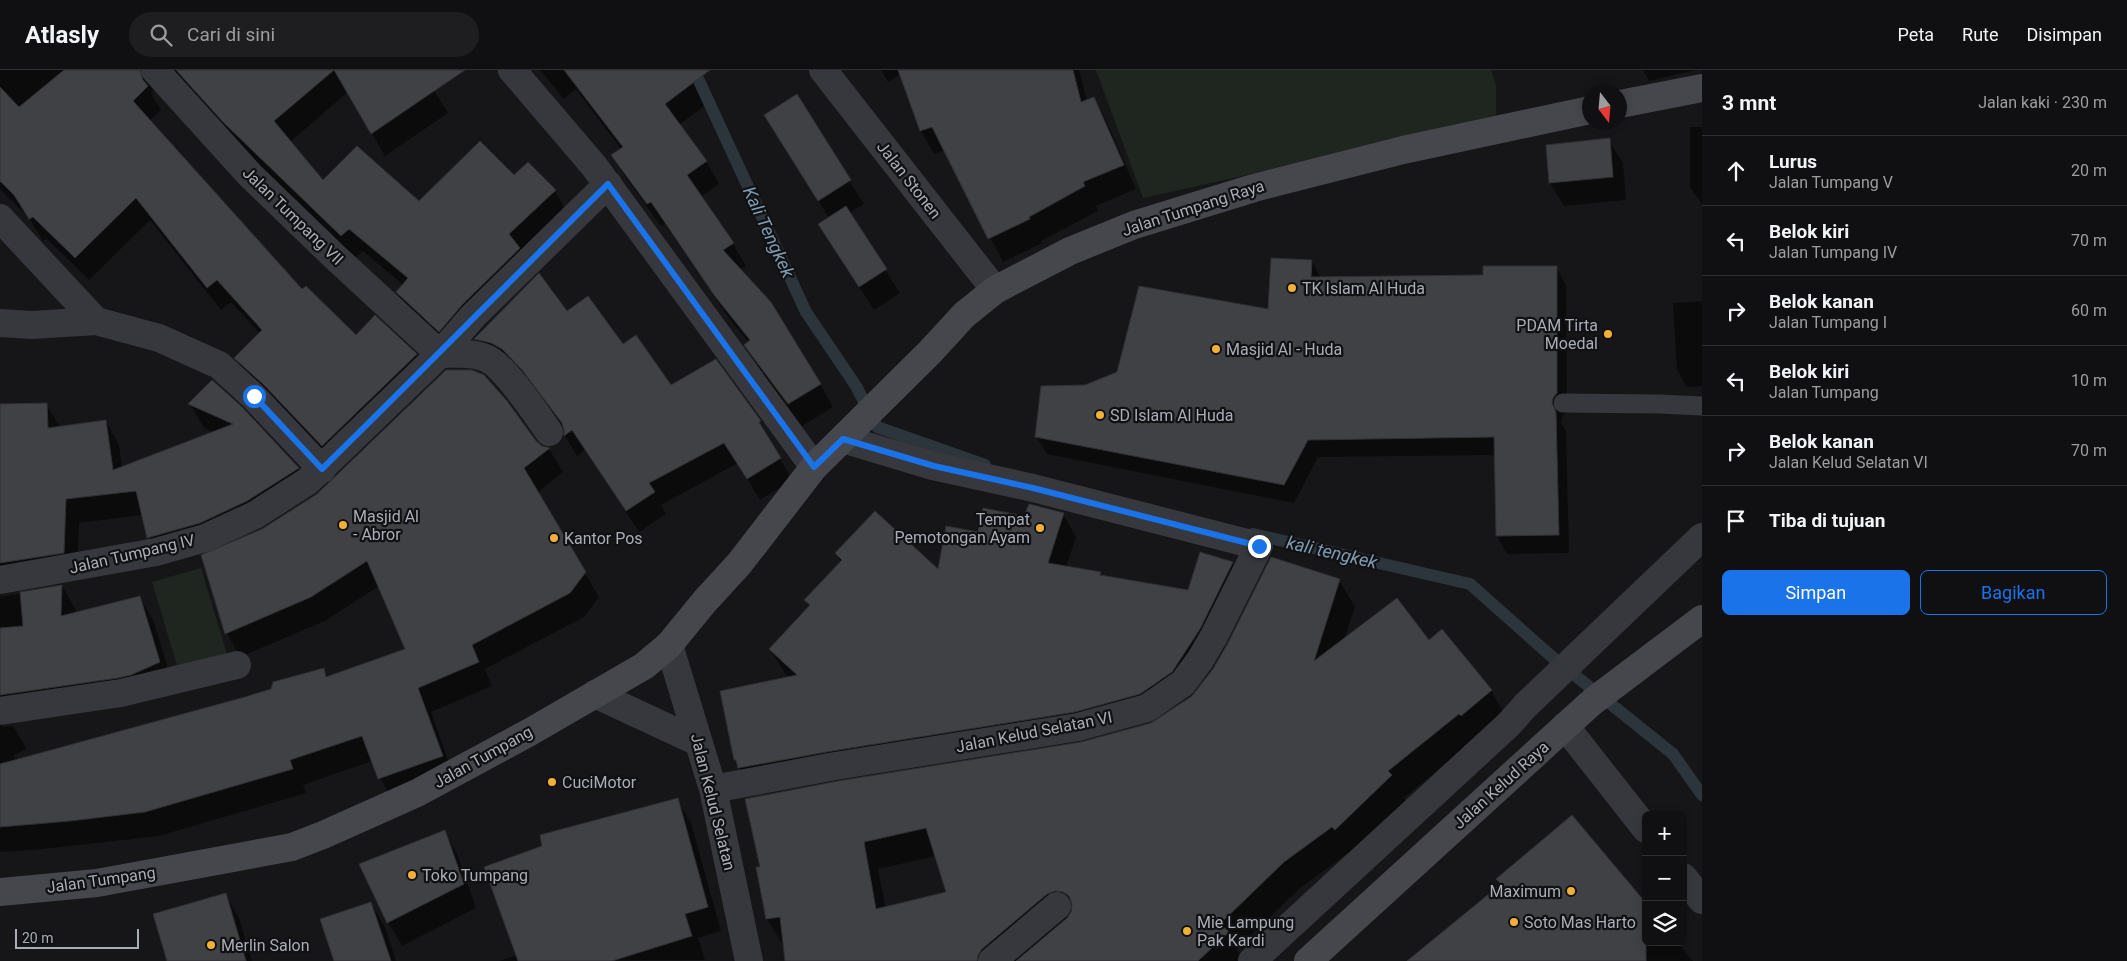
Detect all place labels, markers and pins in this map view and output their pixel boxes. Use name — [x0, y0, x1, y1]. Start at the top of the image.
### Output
place label: TK Islam Al Huda — [1302, 279, 1425, 298]
marker: TK Islam Al Huda — [1286, 282, 1298, 294]
place label: PDAM Tirta Moedal — [1516, 316, 1598, 353]
marker: PDAM Tirta Moedal — [1602, 328, 1614, 340]
place label: Masjid Al - Huda — [1226, 340, 1342, 359]
marker: Masjid Al - Huda — [1210, 343, 1222, 355]
place label: SD Islam Al Huda — [1110, 406, 1233, 425]
marker: SD Islam Al Huda — [1094, 409, 1106, 421]
place label: Masjid Al - Abror — [353, 507, 419, 544]
place label: Tempat Pemotongan Ayam — [895, 510, 1030, 547]
marker: Masjid Al - Abror — [337, 519, 349, 531]
marker: Tempat Pemotongan Ayam — [1034, 522, 1046, 534]
place label: Kantor Pos — [564, 529, 643, 548]
marker: Kantor Pos — [548, 532, 560, 544]
place label: CuciMotor — [562, 773, 637, 792]
marker: CuciMotor — [546, 776, 558, 788]
place label: Toko Tumpang — [422, 866, 528, 885]
marker: Toko Tumpang — [406, 869, 418, 881]
place label: Maximum — [1490, 882, 1561, 901]
marker: Maximum — [1565, 885, 1577, 897]
place label: Mie Lampung Pak Kardi — [1197, 913, 1294, 950]
place label: Soto Mas Harto — [1524, 913, 1636, 932]
marker: Soto Mas Harto — [1508, 916, 1520, 928]
marker: Mie Lampung Pak Kardi — [1181, 925, 1193, 937]
place label: Merlin Salon — [221, 936, 310, 955]
marker: Merlin Salon — [205, 939, 217, 951]

